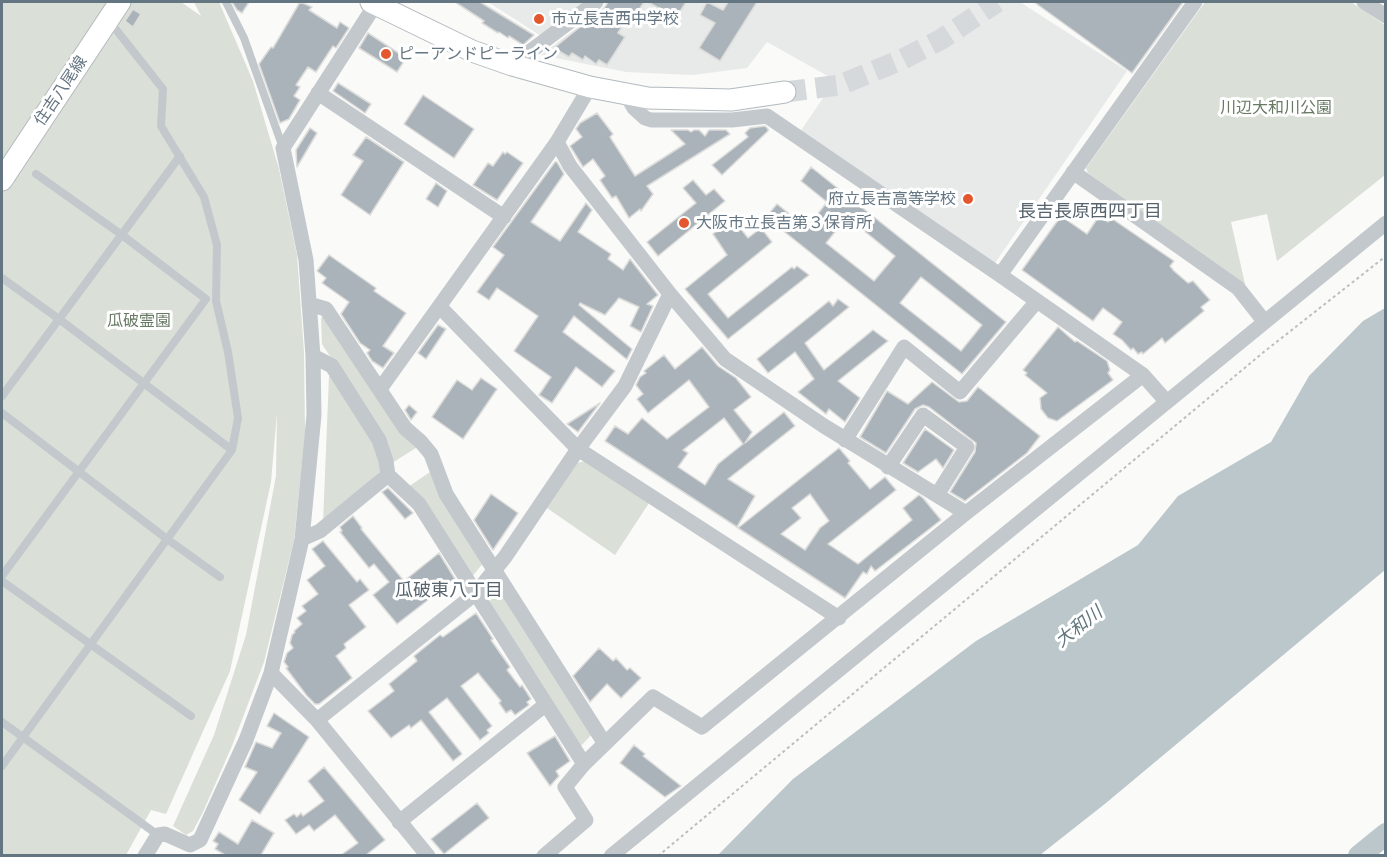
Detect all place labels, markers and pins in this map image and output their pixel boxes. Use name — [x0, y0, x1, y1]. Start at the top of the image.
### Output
place label: 市立長吉西中学校 — [551, 9, 679, 29]
marker: 市立長吉西中学校 — [532, 12, 546, 26]
place label: ピーアンドピーライン — [398, 44, 558, 64]
marker: ピーアンドピーライン — [379, 47, 393, 61]
place label: 府立長吉高等学校 — [828, 189, 956, 209]
marker: 府立長吉高等学校 — [961, 192, 975, 206]
place label: 大阪市立長吉第３保育所 — [696, 213, 872, 233]
marker: 大阪市立長吉第３保育所 — [677, 216, 691, 230]

